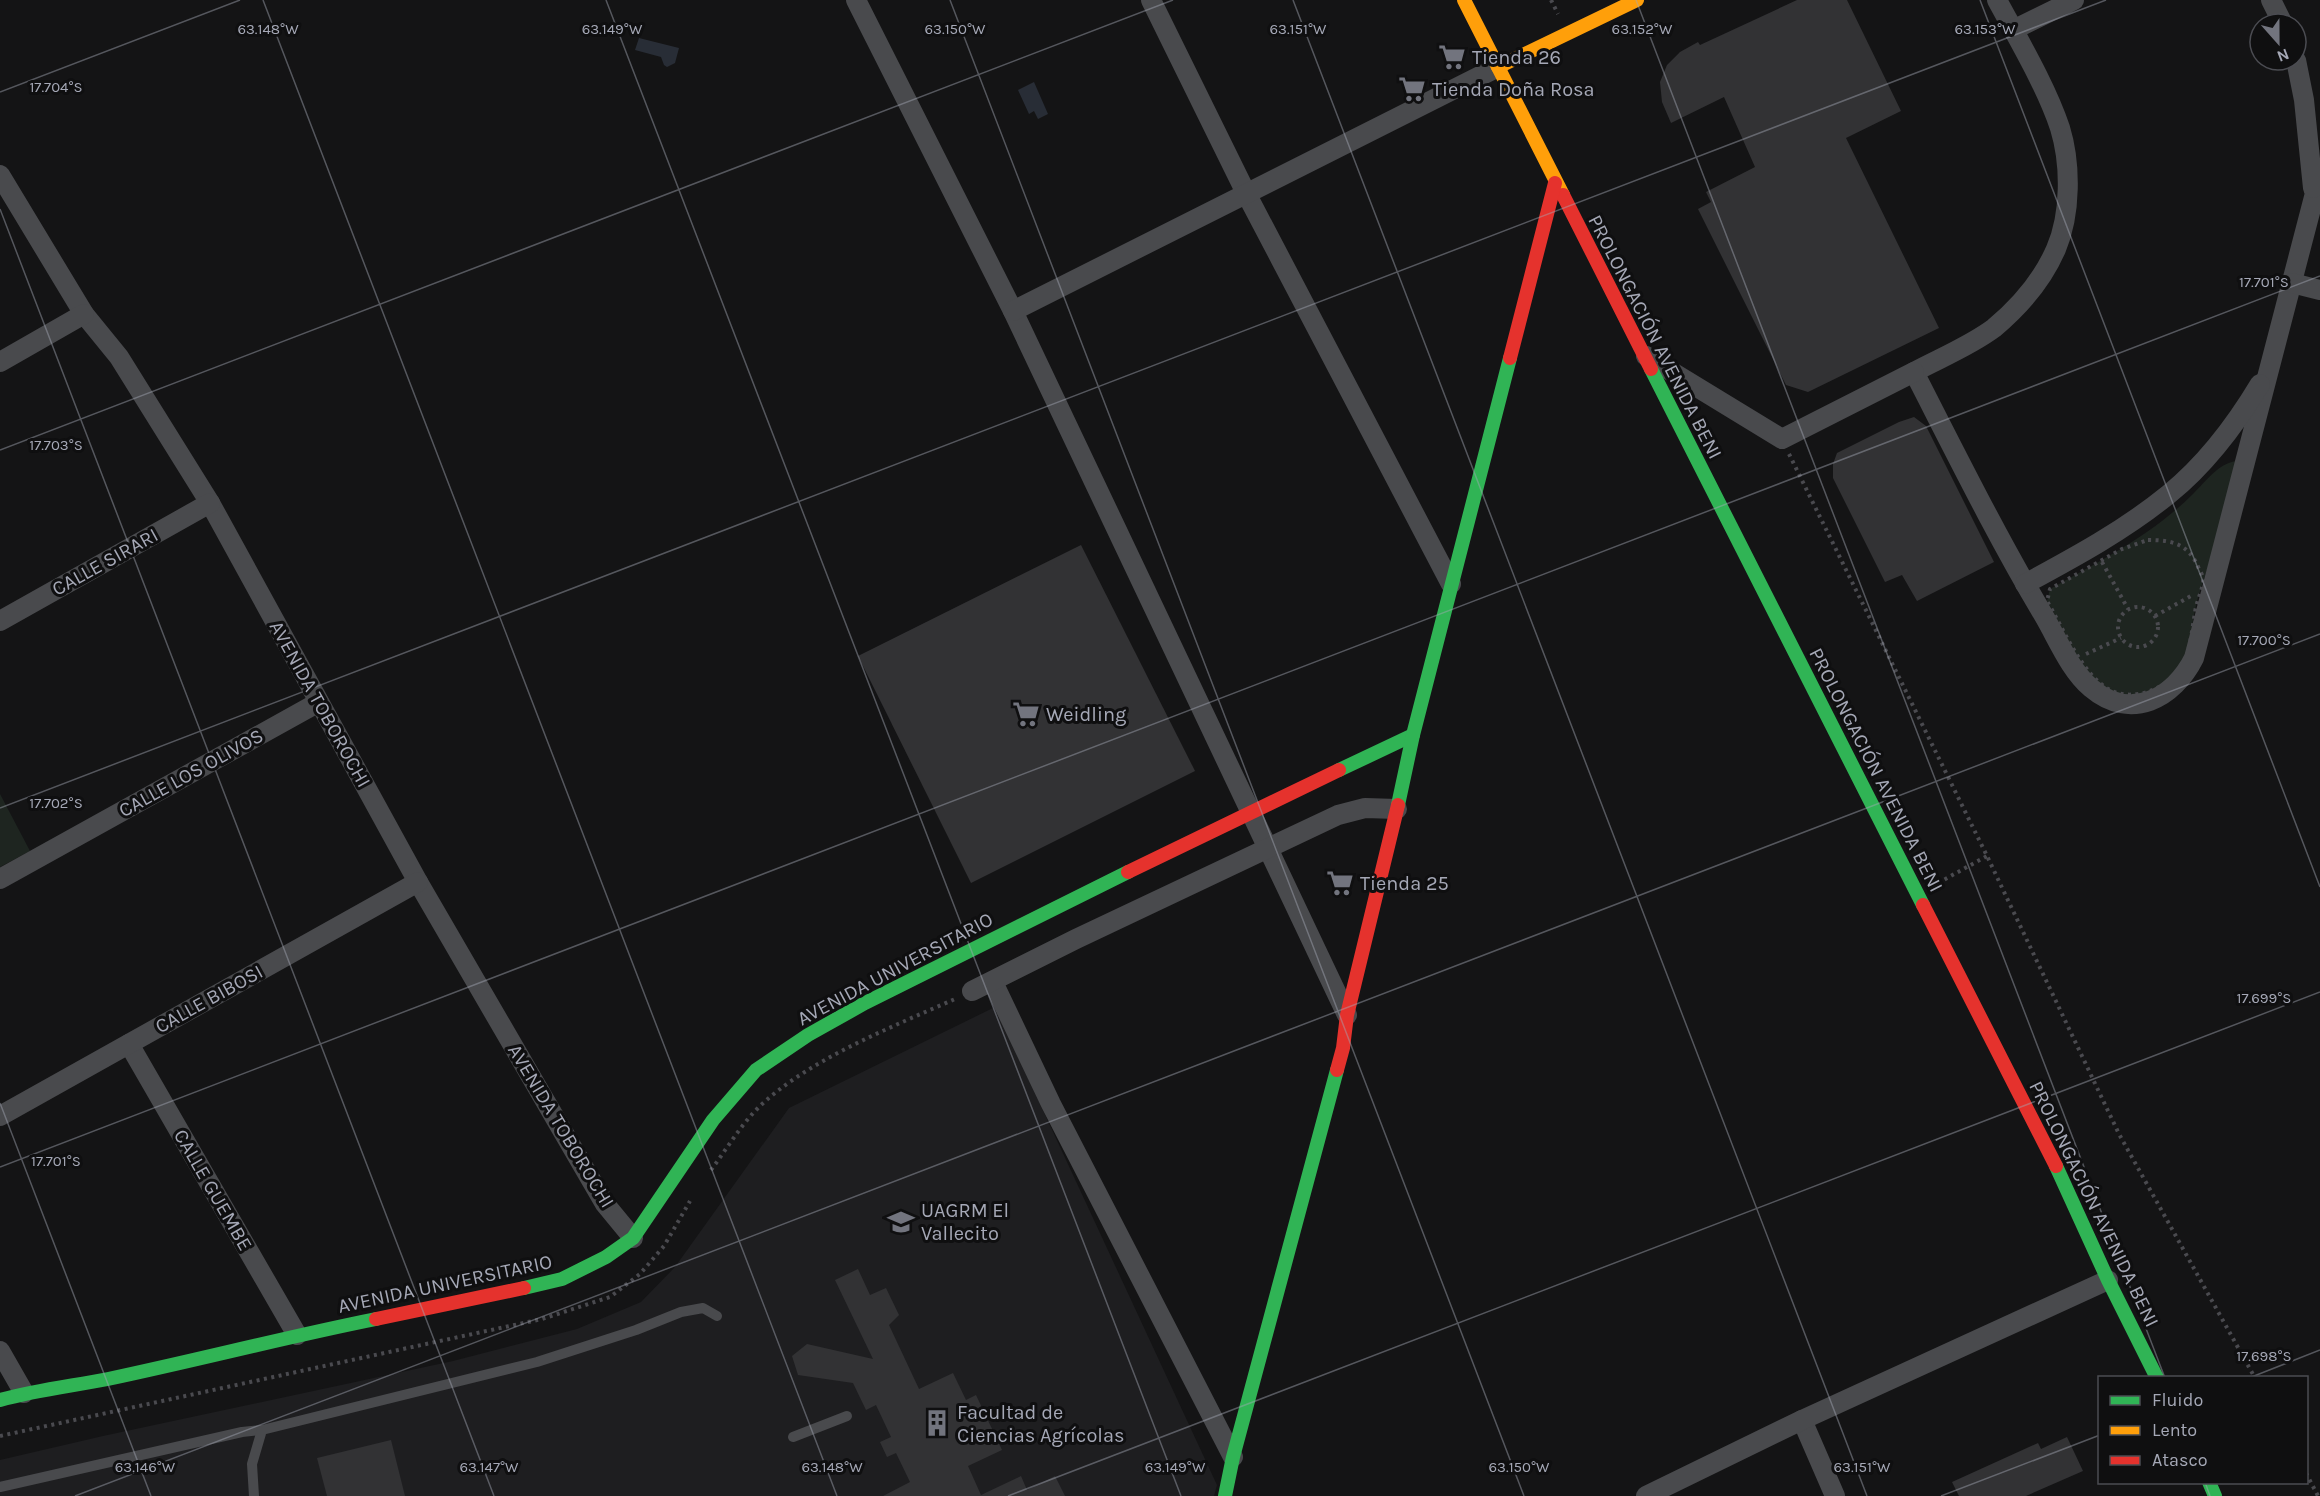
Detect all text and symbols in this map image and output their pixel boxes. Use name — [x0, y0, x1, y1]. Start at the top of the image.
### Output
north arrow — [2248, 12, 2308, 72]
text: 63.148°W — [237, 20, 299, 38]
text: 63.149°W — [582, 20, 643, 38]
text: 63.150°W — [925, 20, 986, 38]
text: 63.151°W — [1269, 20, 1327, 38]
text: 63.152°W — [1612, 20, 1673, 38]
text: 63.153°W — [1955, 20, 2016, 38]
supermarket icon: Tienda 26 — [1437, 42, 1467, 72]
text: N — [2274, 45, 2292, 66]
place label: Tienda 26 — [1472, 46, 1561, 69]
supermarket icon: Tienda Doña Rosa — [1397, 74, 1427, 104]
text: 17.704°S — [29, 78, 83, 96]
place label: Tienda Doña Rosa — [1432, 78, 1595, 101]
street label: PROLONGACIÓN AVENIDA BENI — [1583, 211, 1728, 463]
text: 17.701°S — [2239, 273, 2289, 291]
text: 17.703°S — [29, 436, 83, 454]
street label: CALLE SIRARI — [48, 523, 162, 601]
street label: AVENIDA TOBOROCHI — [265, 617, 375, 791]
text: 17.700°S — [2237, 631, 2291, 649]
street label: PROLONGACIÓN AVENIDA BENI — [1804, 644, 1949, 896]
supermarket icon: Weidling — [1011, 699, 1041, 729]
place label: Weidling — [1046, 703, 1126, 726]
street label: CALLE LOS OLIVOS — [115, 724, 267, 822]
text: 17.702°S — [29, 794, 83, 812]
supermarket icon: Tienda 25 — [1325, 868, 1355, 898]
place label: Tienda 25 — [1360, 872, 1449, 895]
street label: AVENIDA UNIVERSITARIO — [793, 908, 997, 1030]
street label: CALLE BIBOSI — [151, 960, 267, 1038]
text: 17.699°S — [2237, 989, 2291, 1007]
street label: AVENIDA TOBOROCHI — [503, 1040, 619, 1212]
street label: PROLONGACIÓN AVENIDA BENI — [2024, 1077, 2165, 1331]
street label: CALLE GUEMBE — [169, 1125, 257, 1255]
text: 17.701°S — [31, 1152, 81, 1170]
place label: UAGRM El Vallecito — [921, 1199, 1009, 1245]
school or university icon: UAGRM El Vallecito — [886, 1207, 916, 1237]
street label: AVENIDA UNIVERSITARIO — [336, 1250, 554, 1318]
text: 17.698°S — [2236, 1347, 2292, 1365]
legend — [2098, 1376, 2308, 1484]
text: Fluido — [2152, 1389, 2203, 1411]
place label: Facultad de Ciencias Agrícolas — [957, 1401, 1124, 1447]
building icon: Facultad de Ciencias Agrícolas — [922, 1408, 952, 1438]
text: Lento — [2152, 1419, 2197, 1441]
text: Atasco — [2152, 1449, 2208, 1471]
text: 63.146°W — [115, 1458, 176, 1476]
text: 63.147°W — [459, 1458, 519, 1476]
text: 63.148°W — [801, 1458, 863, 1476]
text: 63.149°W — [1145, 1458, 1206, 1476]
text: 63.150°W — [1489, 1458, 1550, 1476]
text: 63.151°W — [1833, 1458, 1891, 1476]

